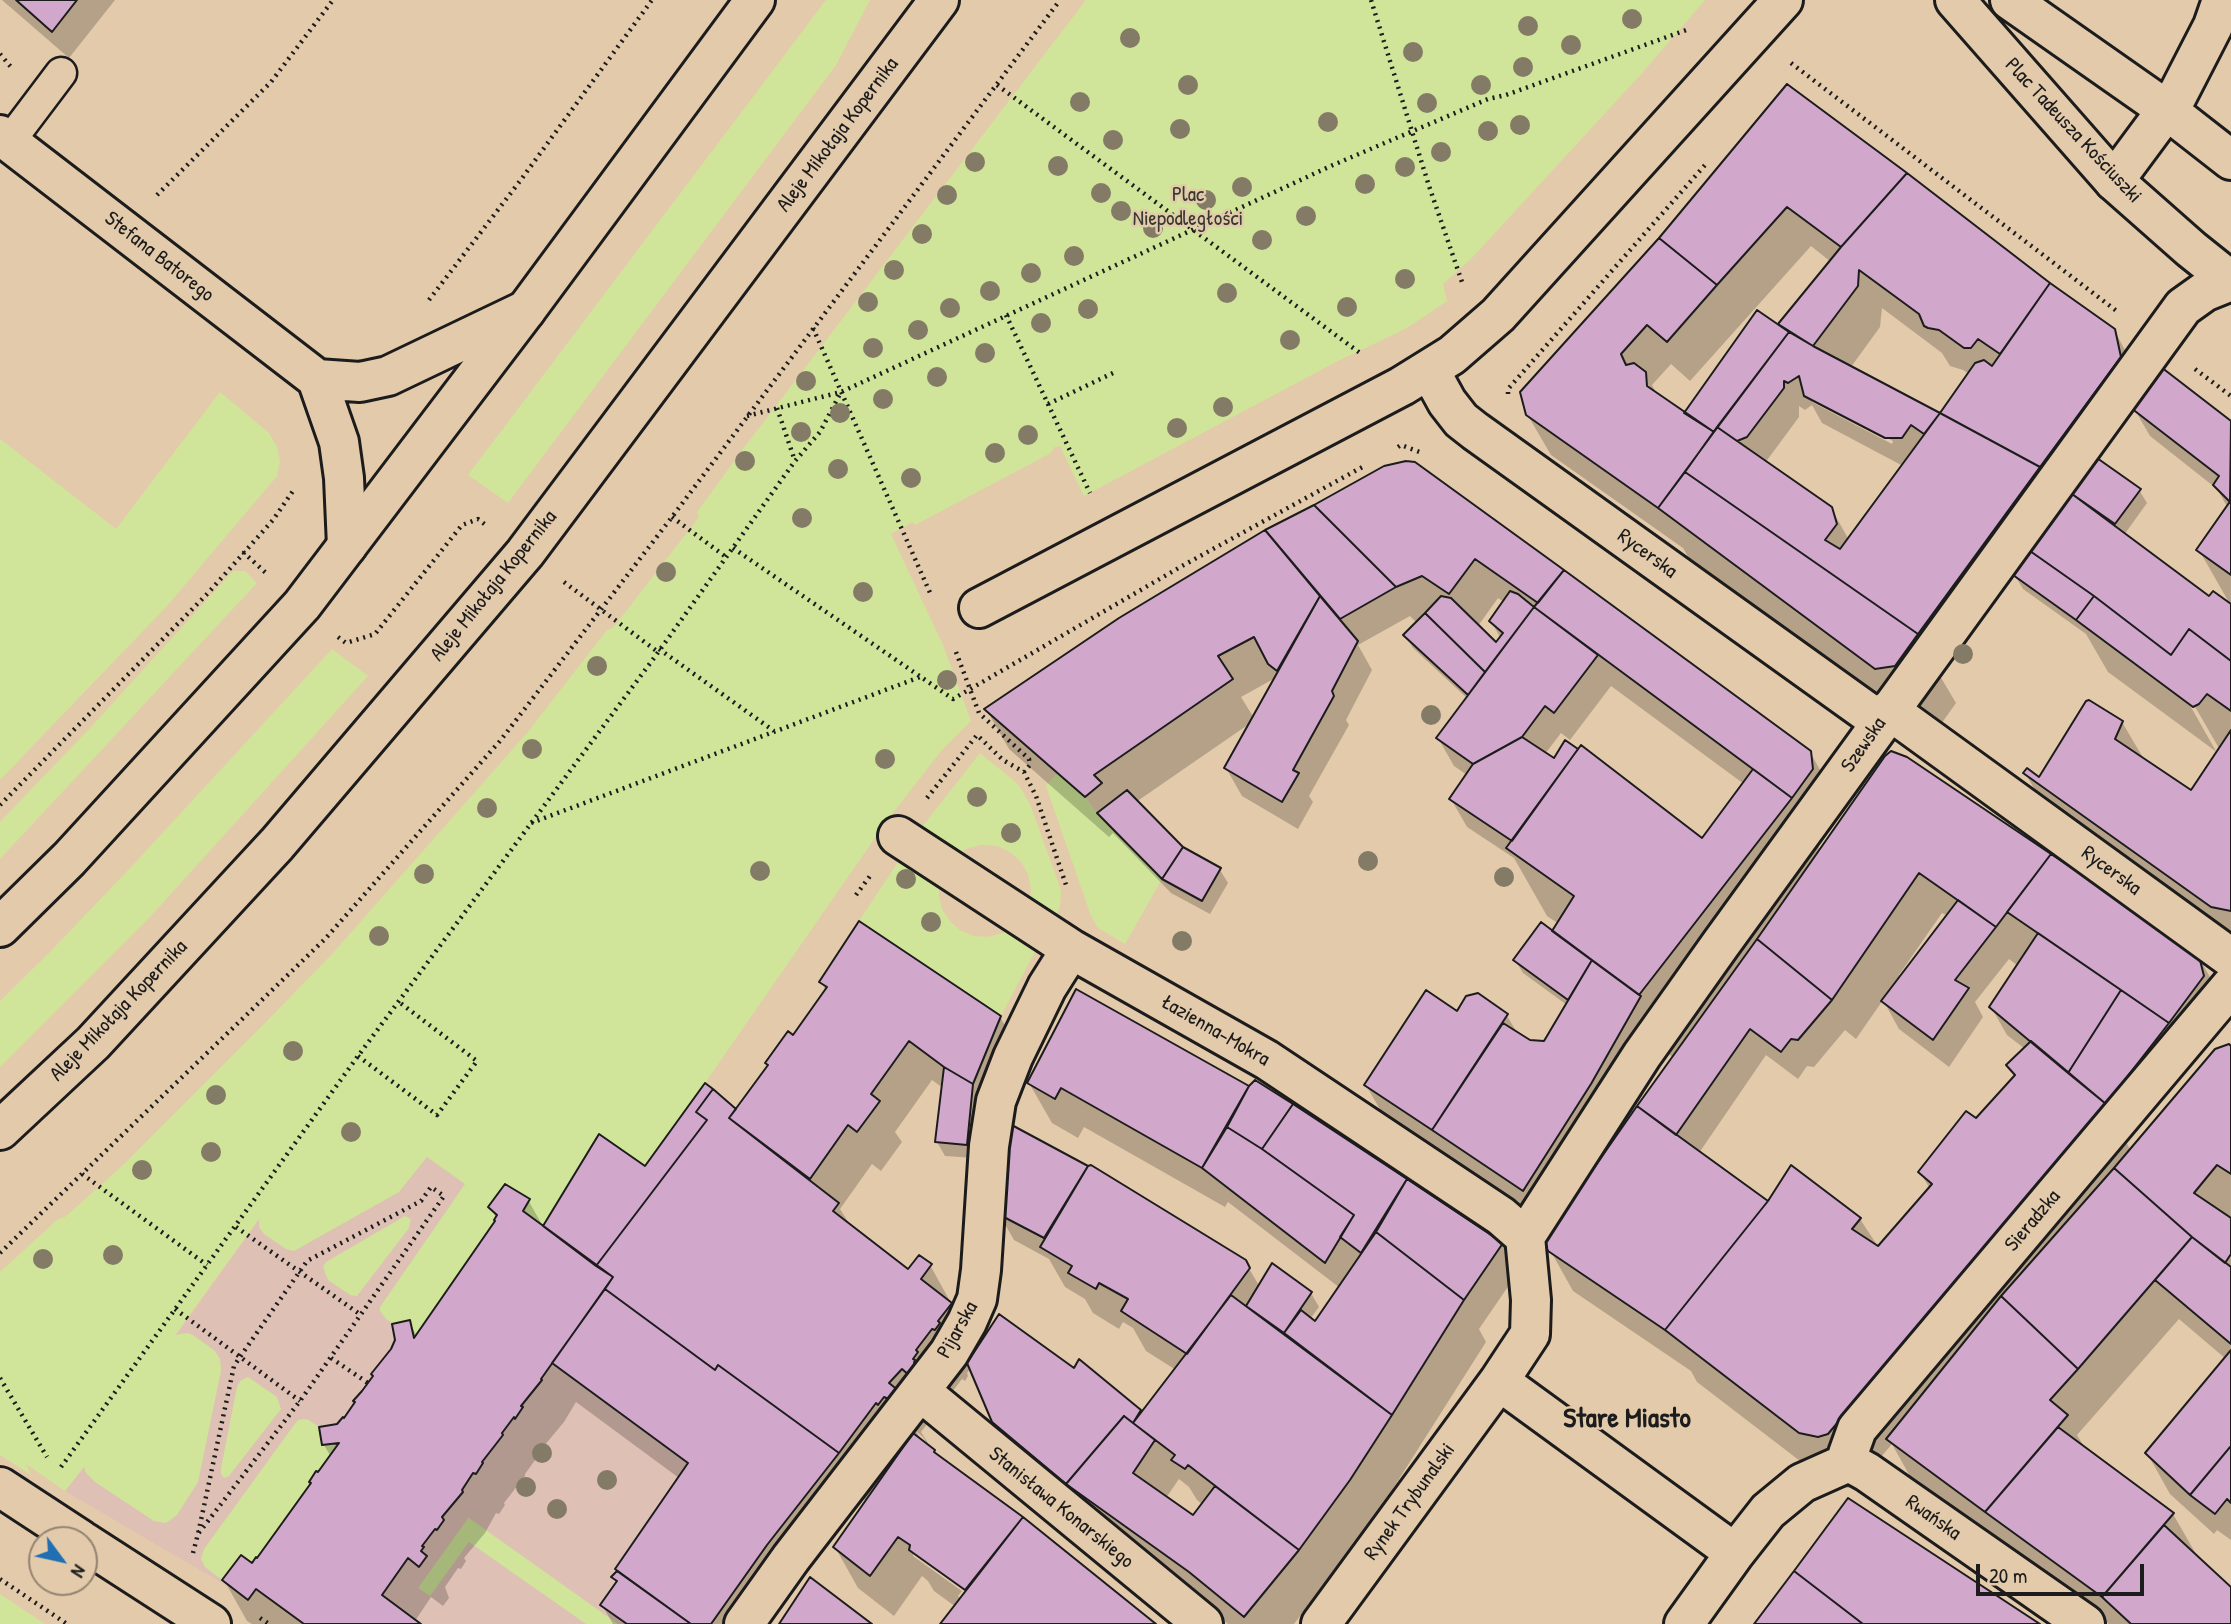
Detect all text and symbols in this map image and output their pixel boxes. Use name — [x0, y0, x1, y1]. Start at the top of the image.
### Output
street label: Aleje Mikołaja Kopernika — [772, 53, 904, 217]
street label: Plac Tadeusza Kościuszki — [1999, 53, 2147, 209]
park label: Plac Niepodległości — [1133, 182, 1243, 232]
street label: Stefana Batorego — [99, 206, 219, 308]
street label: Aleje Mikołaja Kopernika — [425, 505, 563, 667]
street label: Rycerska — [1612, 524, 1682, 584]
street label: Szewska — [1836, 712, 1892, 778]
street label: Rycerska — [2076, 841, 2146, 901]
street label: Aleje Mikołaja Kopernika — [45, 935, 193, 1087]
street label: Łazienna-Mokra — [1156, 990, 1274, 1072]
street label: Sieradzka — [2000, 1185, 2066, 1257]
street label: Pijarska — [932, 1297, 984, 1363]
district label: Stare Miasto — [1563, 1403, 1691, 1437]
street label: Rynek Trybunalski — [1359, 1439, 1461, 1565]
street label: Stanisława Konarskiego — [983, 1442, 1139, 1574]
street label: Rwańska — [1900, 1490, 1966, 1546]
north arrow — [28, 1526, 98, 1596]
scale bar — [1979, 1550, 2147, 1594]
text: N — [65, 1560, 93, 1583]
text: 20 m — [1989, 1561, 2027, 1590]

